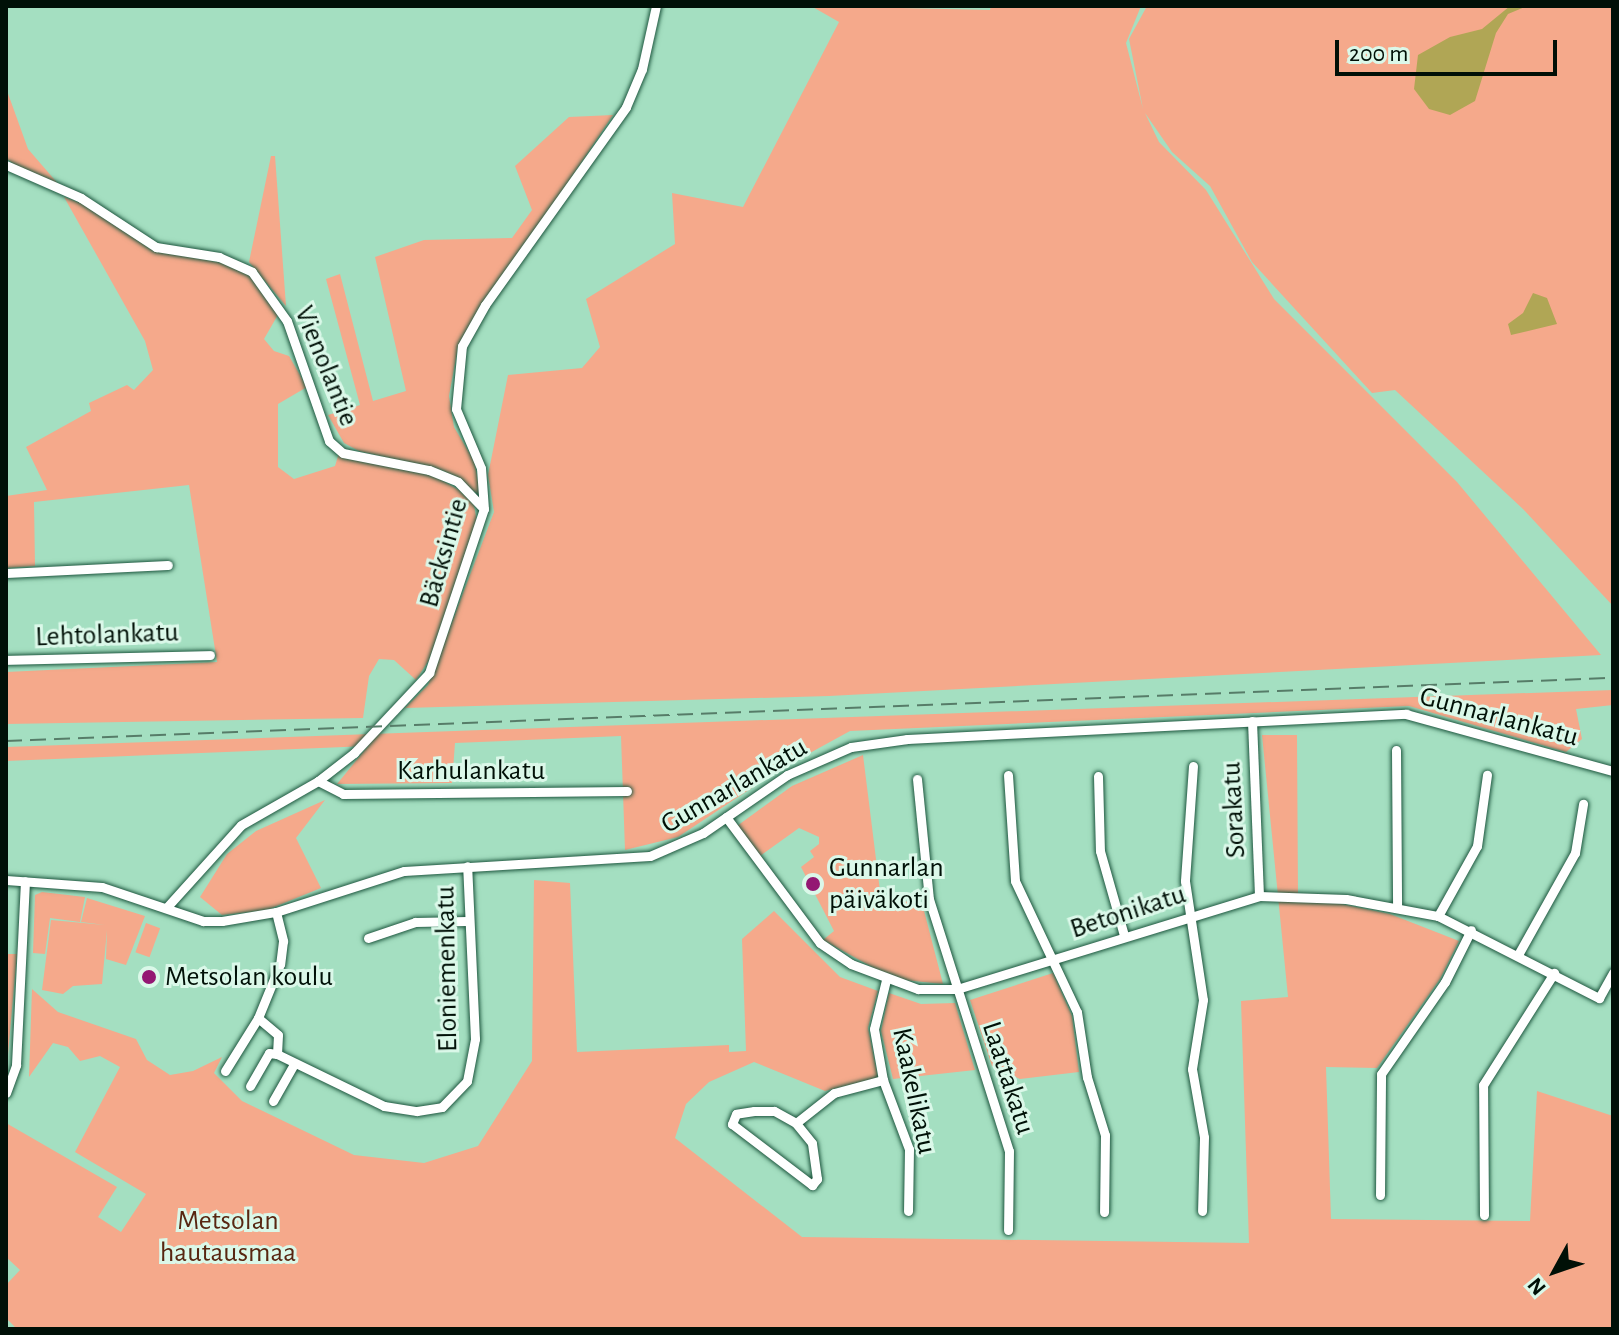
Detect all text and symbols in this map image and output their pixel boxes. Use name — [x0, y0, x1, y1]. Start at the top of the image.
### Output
scale bar — [1339, 24, 1561, 74]
text: 200 m — [1349, 42, 1408, 66]
street label: Vienolantie — [287, 301, 365, 431]
street label: Bäcksintie — [412, 495, 476, 611]
street label: Lehtolankatu — [35, 616, 179, 654]
street label: Gunnarlankatu — [1416, 680, 1582, 754]
street label: Gunnarlankatu — [655, 731, 813, 841]
street label: Karhulankatu — [397, 754, 545, 788]
street label: Sorakatu — [1215, 761, 1253, 859]
place label: Gunnarlan päiväkoti — [829, 851, 944, 917]
marker: Gunnarlan päiväkoti — [804, 875, 822, 893]
street label: Betonikatu — [1066, 878, 1190, 946]
street label: Eloniemenkatu — [429, 886, 465, 1052]
place label: Metsolan koulu — [165, 960, 333, 994]
marker: Metsolan koulu — [140, 968, 158, 986]
street label: Laattakatu — [974, 1017, 1042, 1139]
street label: Kaakelikatu — [884, 1025, 944, 1157]
park label: Metsolan hautausmaa — [160, 1204, 296, 1270]
north arrow — [1515, 1231, 1595, 1311]
text: N — [1523, 1274, 1550, 1299]

